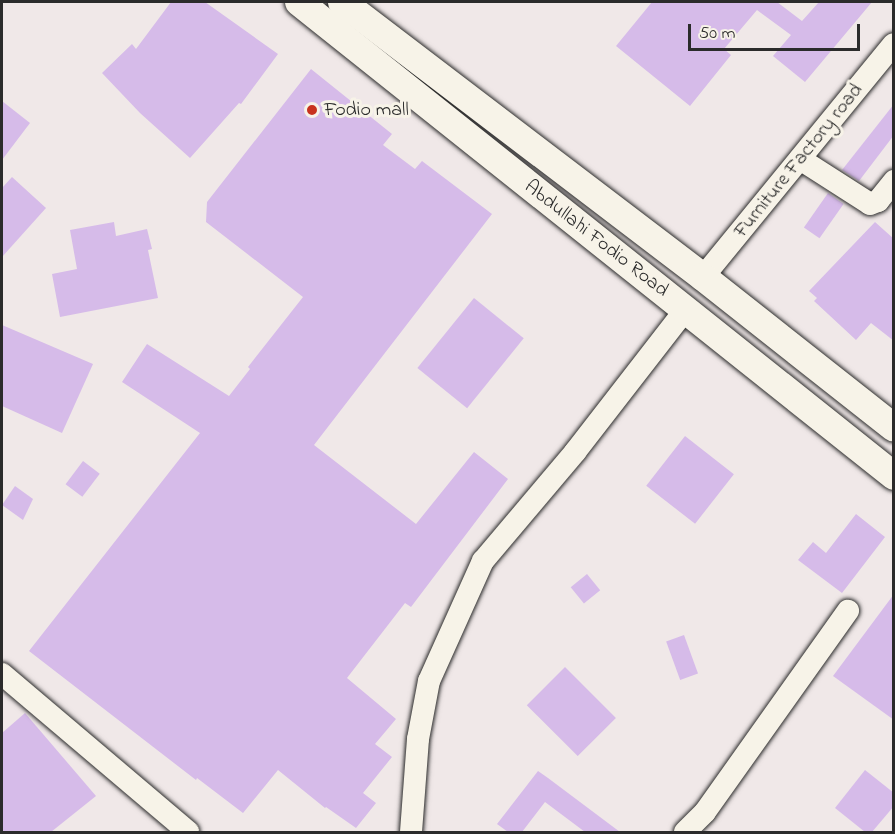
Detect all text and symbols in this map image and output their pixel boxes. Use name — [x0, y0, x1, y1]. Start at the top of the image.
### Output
scale bar — [691, 12, 864, 50]
text: 50 m — [699, 21, 736, 47]
street label: Furniture Factory road — [729, 79, 869, 243]
place label: Fodio mall — [324, 98, 409, 122]
marker: Fodio mall — [305, 103, 319, 117]
street label: Abdullahi Fodio Road — [519, 175, 673, 303]

